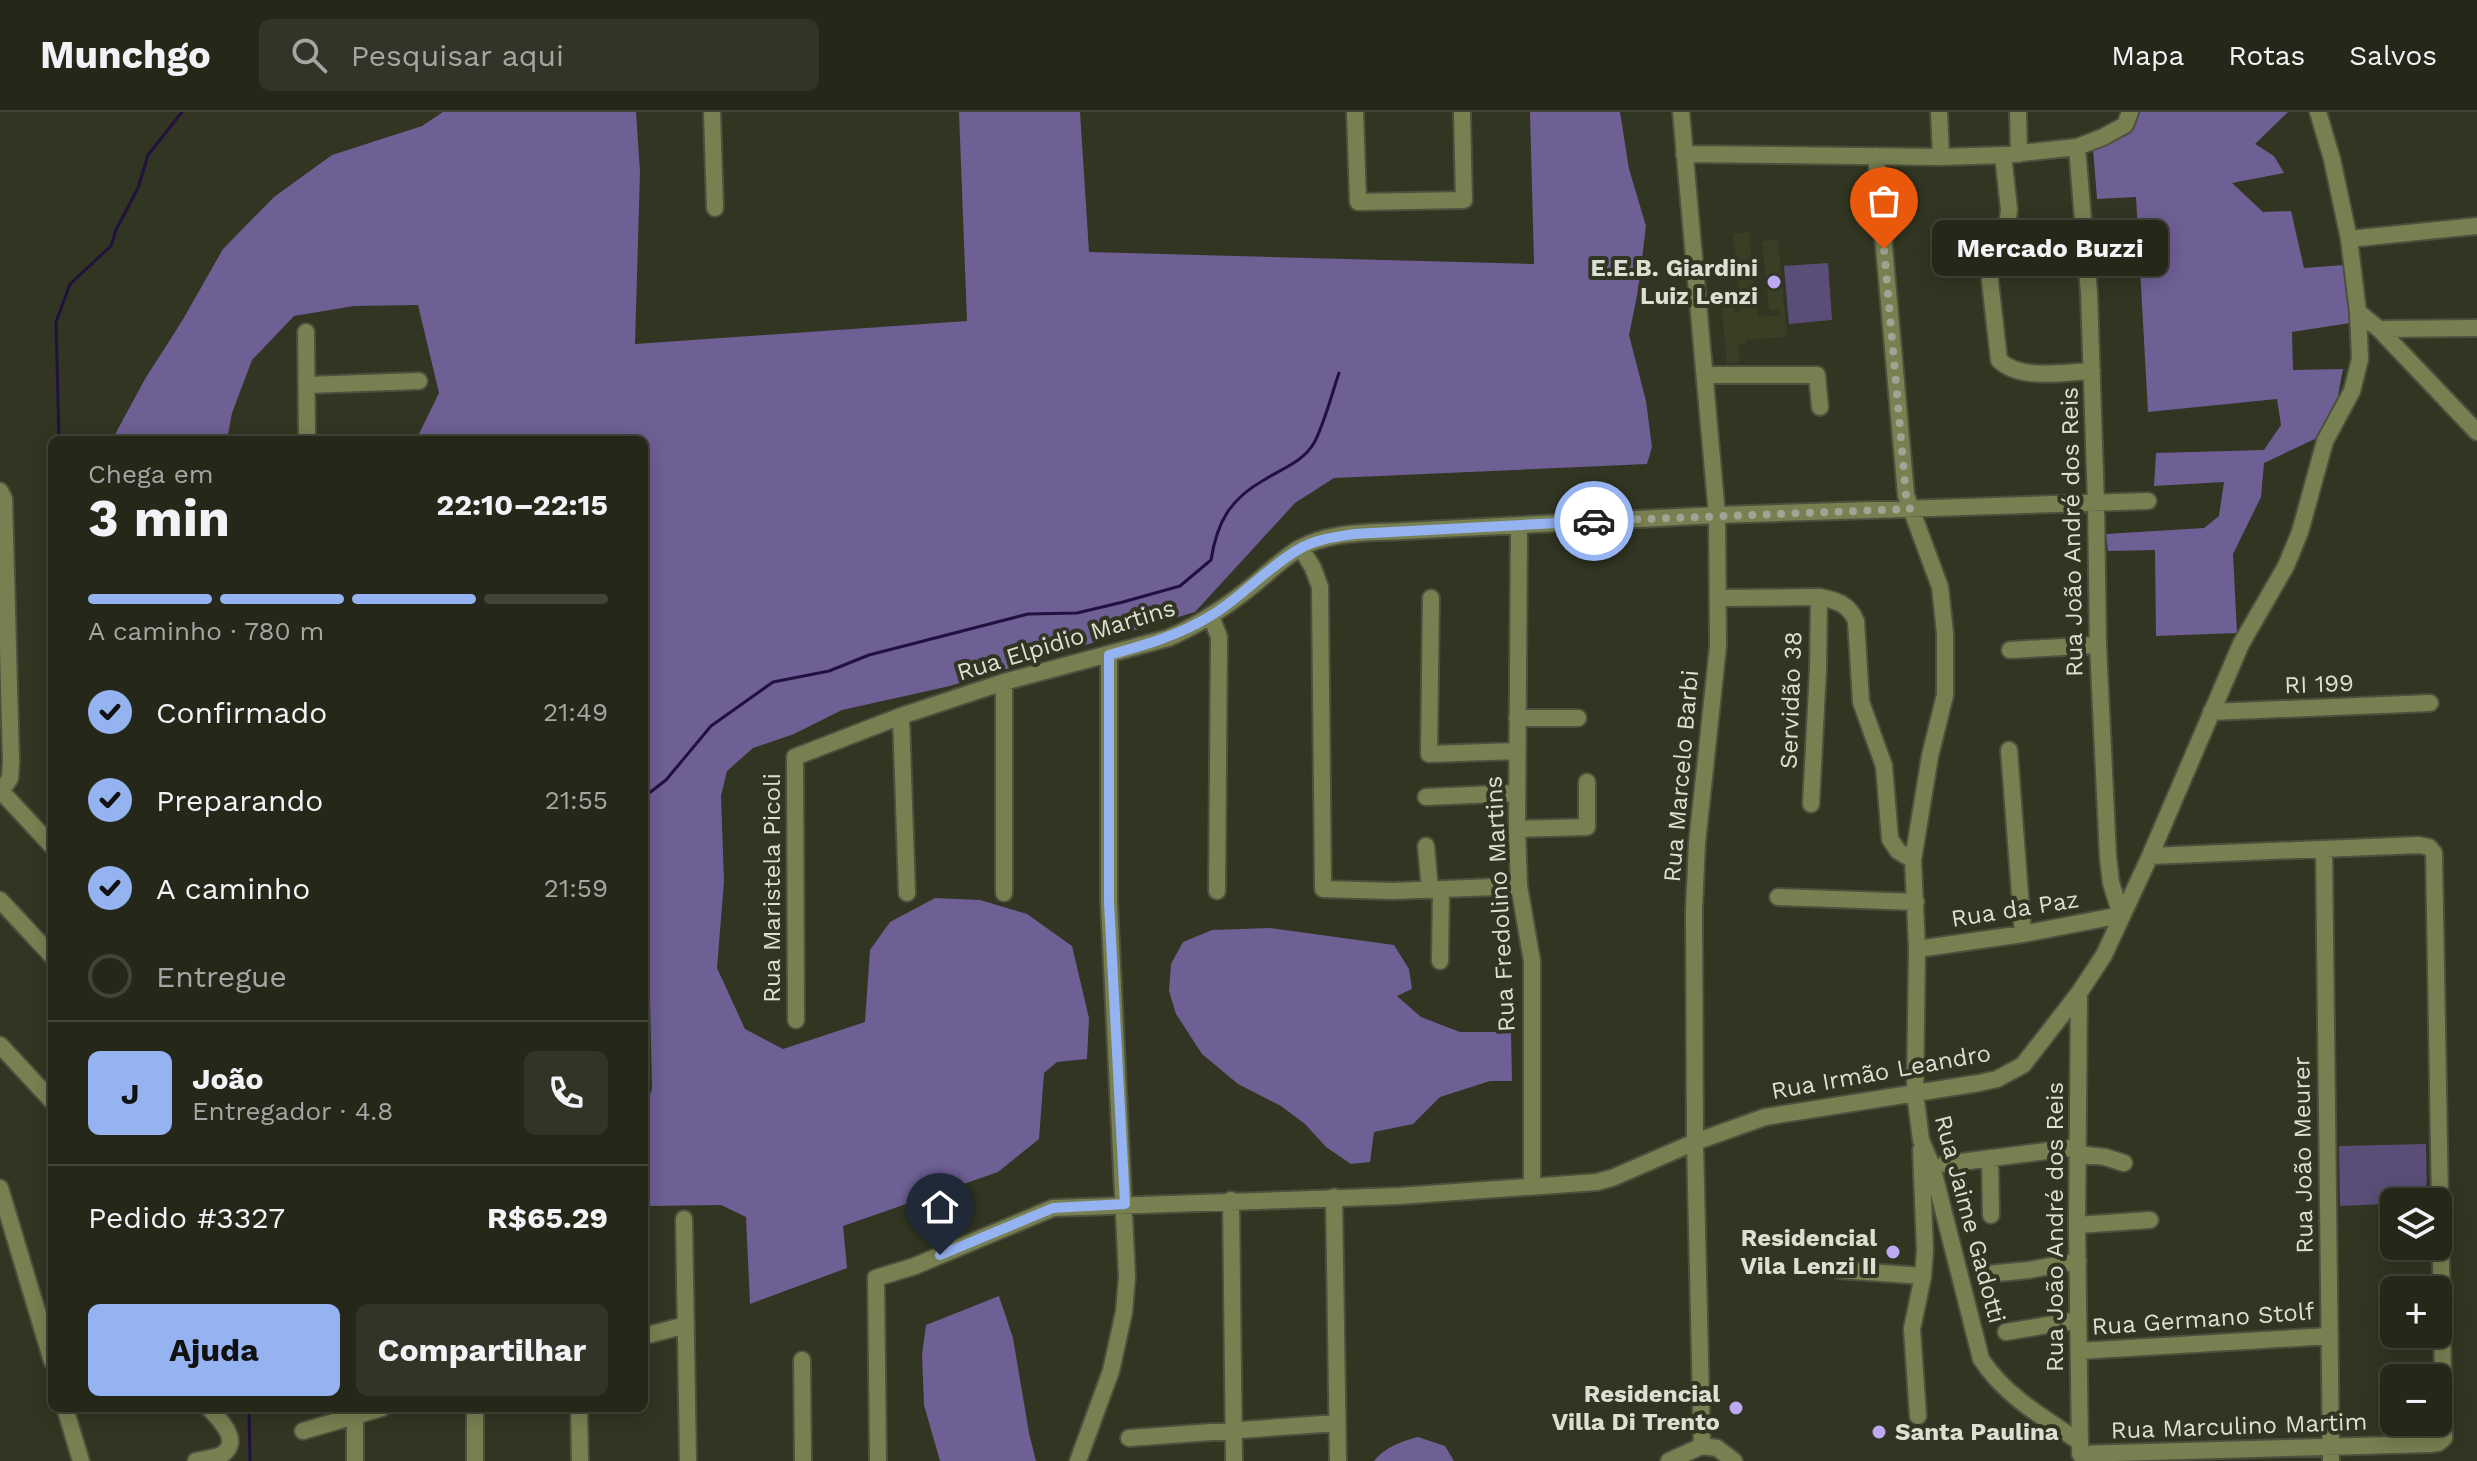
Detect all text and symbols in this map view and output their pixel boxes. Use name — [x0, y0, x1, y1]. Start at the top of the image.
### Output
search box — [259, 19, 819, 91]
text: Munchgo — [40, 33, 211, 77]
icon: search — [287, 33, 331, 77]
text: Pesquisar aqui — [351, 38, 564, 73]
text: Mapa — [2111, 39, 2184, 72]
text: Rotas — [2228, 39, 2305, 72]
text: Salvos — [2349, 39, 2437, 72]
pin — [1850, 167, 1918, 249]
icon: bag — [1862, 179, 1906, 223]
callout: Mercado Buzzi — [1932, 221, 2168, 277]
text: Mercado Buzzi — [1957, 233, 2143, 263]
place label: E.E.B. Giardini Luiz Lenzi — [1591, 254, 1758, 310]
marker: E.E.B. Giardini Luiz Lenzi — [1765, 273, 1783, 291]
street label: Rua João André dos Reis — [2055, 387, 2089, 677]
text: Chega em — [88, 459, 214, 489]
courier — [1554, 481, 1634, 561]
text: 22:10–22:15 — [436, 487, 608, 522]
text: 3 min — [88, 488, 230, 549]
icon: car — [1572, 499, 1616, 543]
street label: Rua Elpidio Martins — [953, 593, 1179, 687]
text: A caminho · 780 m — [88, 616, 324, 646]
street label: Servidão 38 — [1775, 631, 1807, 769]
street label: Rua Marcelo Barbi — [1658, 669, 1704, 883]
street label: RI 199 — [2284, 669, 2354, 699]
icon: check — [88, 690, 132, 734]
text: Confirmado — [156, 695, 327, 730]
text: 21:49 — [543, 697, 608, 727]
street label: Rua Maristela Picoli — [758, 773, 786, 1003]
street label: Rua Fredolino Martins — [1479, 775, 1521, 1033]
icon: check — [88, 778, 132, 822]
text: Preparando — [156, 783, 323, 818]
text: 21:55 — [545, 785, 608, 815]
icon: check — [88, 866, 132, 910]
text: A caminho — [156, 871, 310, 906]
text: 21:59 — [544, 873, 608, 903]
street label: Rua da Paz — [1949, 885, 2081, 933]
text: Entregue — [156, 959, 287, 994]
street label: Rua Irmão Leandro — [1769, 1039, 1993, 1105]
button: phone — [524, 1051, 608, 1135]
street label: Rua João Meurer — [2287, 1056, 2319, 1254]
text: João — [192, 1061, 264, 1096]
text: J — [121, 1076, 139, 1111]
street label: Rua João André dos Reis — [2041, 1082, 2069, 1372]
text: Entregador · 4.8 — [192, 1096, 393, 1126]
street label: Rua Jaime Gadotti — [1929, 1112, 2011, 1326]
pin — [906, 1173, 974, 1255]
icon: home — [918, 1185, 962, 1229]
map controls — [2380, 1188, 2452, 1436]
button: layers — [2380, 1188, 2452, 1260]
text: Pedido #3327 — [88, 1200, 285, 1235]
text: R$65.29 — [487, 1200, 608, 1235]
place label: Residencial Vila Lenzi II — [1740, 1224, 1877, 1280]
marker: Residencial Vila Lenzi II — [1884, 1243, 1902, 1261]
button: + — [2380, 1276, 2452, 1348]
street label: Rua Germano Stolf — [2091, 1297, 2316, 1341]
button: Ajuda — [88, 1304, 340, 1396]
button: Compartilhar — [356, 1304, 608, 1396]
button: − — [2380, 1364, 2452, 1436]
place label: Residencial Villa Di Trento — [1552, 1380, 1720, 1436]
marker: Residencial Villa Di Trento — [1727, 1399, 1745, 1417]
street label: Rua Marculino Martim — [2110, 1408, 2368, 1444]
place label: Santa Paulina — [1895, 1418, 2059, 1446]
marker: Santa Paulina — [1870, 1423, 1888, 1441]

